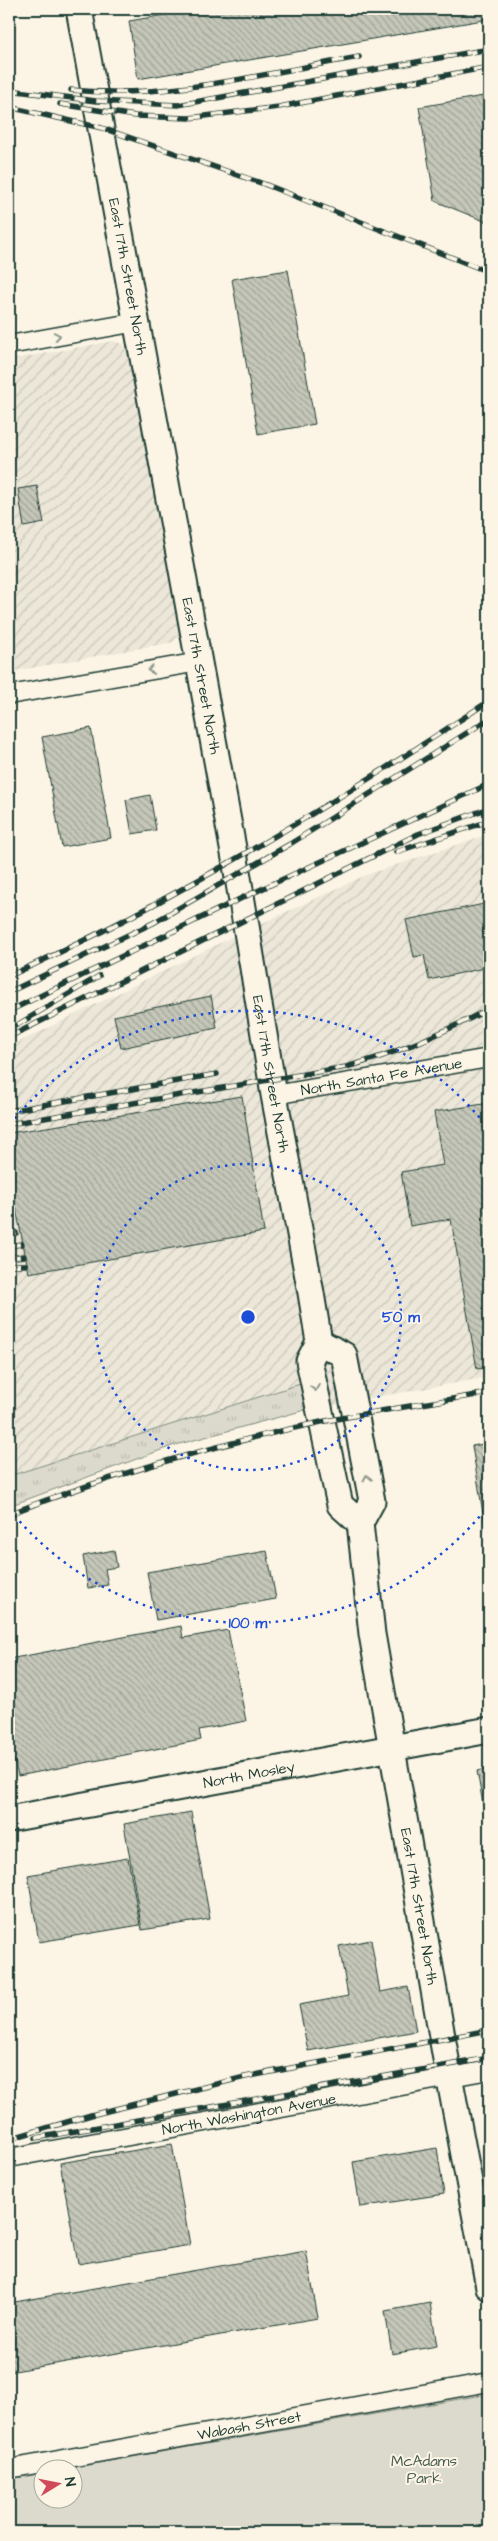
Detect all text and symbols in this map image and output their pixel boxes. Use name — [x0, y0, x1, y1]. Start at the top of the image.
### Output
street label: East 17th Street North — [103, 197, 153, 357]
one-way arrow — [52, 332, 61, 342]
street label: East 17th Street North — [177, 596, 226, 756]
one-way arrow — [147, 665, 156, 675]
street label: East 17th Street North — [247, 994, 295, 1155]
street label: North Santa Fe Avenue — [299, 1052, 464, 1101]
text: 50 m — [382, 1307, 420, 1328]
centre of rings — [239, 1308, 257, 1326]
one-way arrow — [309, 1384, 320, 1393]
one-way arrow — [362, 1473, 373, 1482]
text: 100 m — [229, 1613, 268, 1634]
street label: North Mosley — [201, 1756, 297, 1793]
street label: East 17th Street North — [395, 1826, 443, 1987]
street label: North Washington Avenue — [160, 2088, 338, 2140]
street label: Wabash Street — [195, 2406, 303, 2445]
park label: McAdams Park — [391, 2451, 457, 2489]
north arrow — [32, 2458, 82, 2508]
text: N — [59, 2476, 80, 2488]

